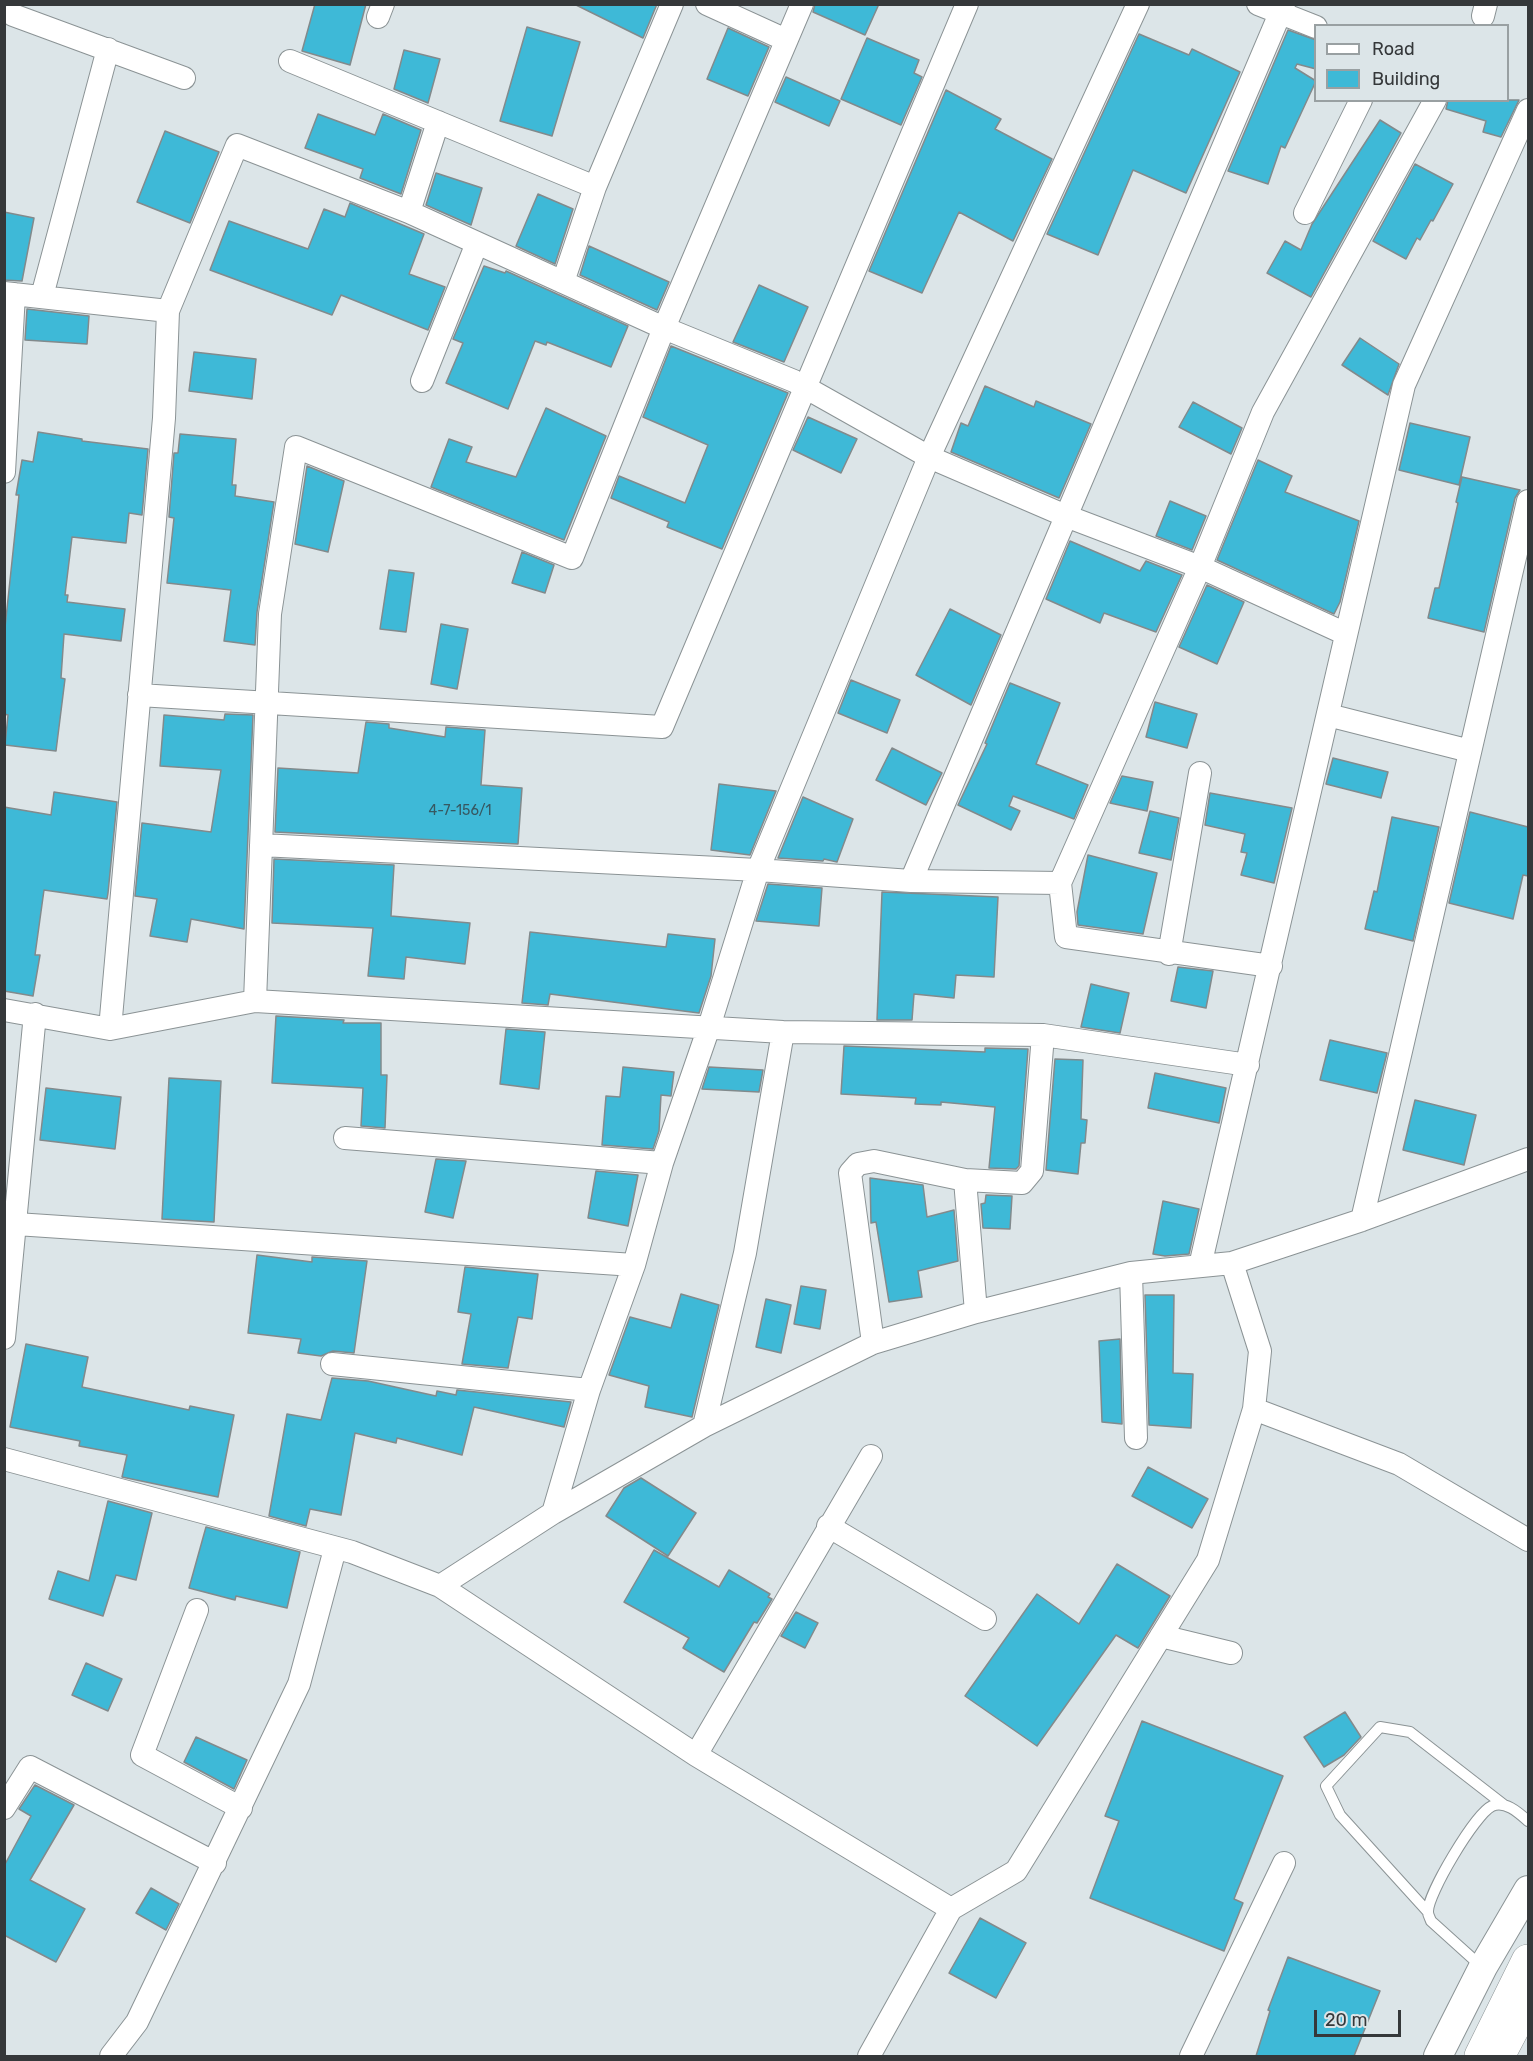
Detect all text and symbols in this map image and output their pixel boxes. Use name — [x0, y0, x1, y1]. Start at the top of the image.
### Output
legend — [1314, 24, 1509, 102]
text: Road — [1372, 38, 1415, 60]
text: Building — [1372, 68, 1440, 90]
house number: 4-7-156/1 — [429, 803, 491, 819]
scale bar — [1317, 1998, 1404, 2036]
text: 20 m — [1325, 2009, 1367, 2031]

